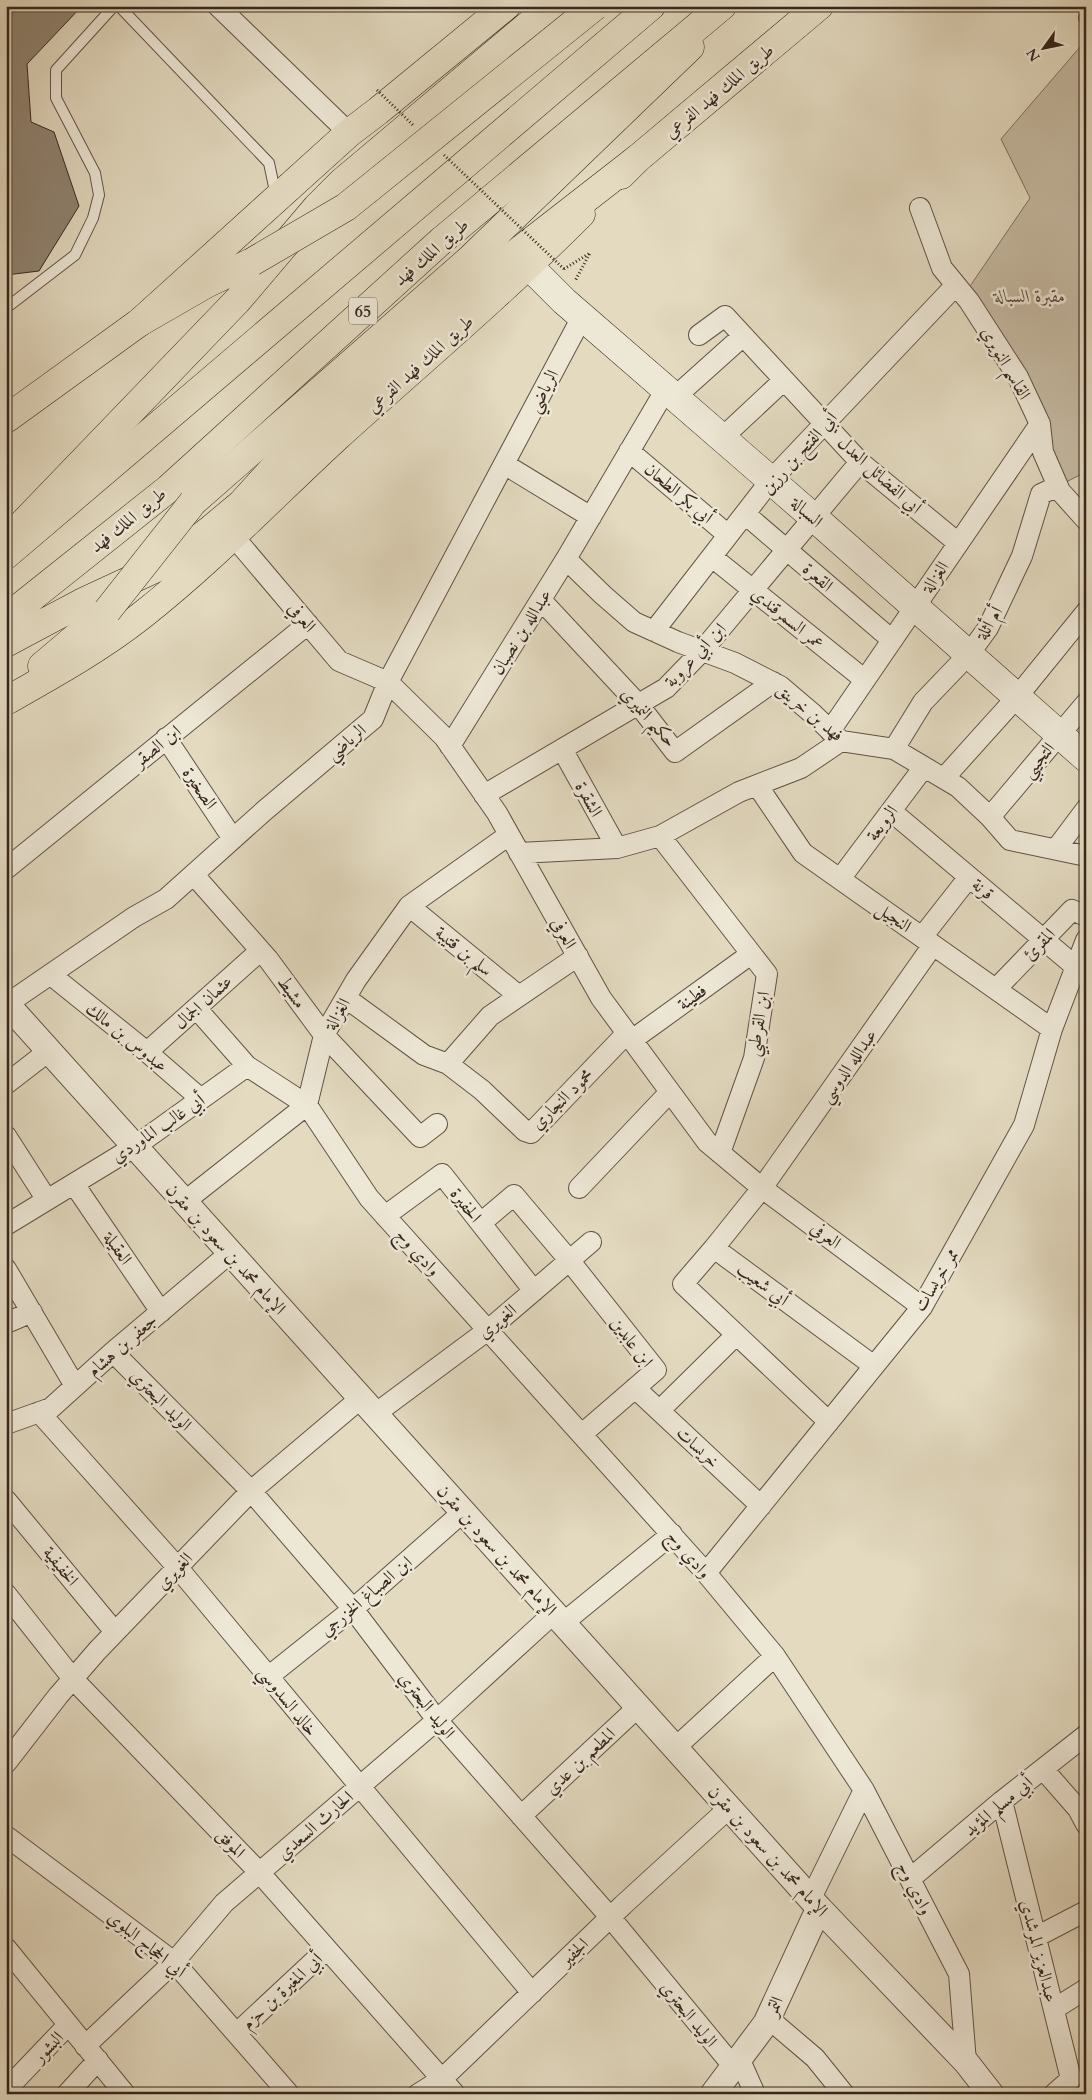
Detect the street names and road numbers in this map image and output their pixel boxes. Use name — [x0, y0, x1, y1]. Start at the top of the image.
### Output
street label: طريق الملك فهد الفرعي — [659, 38, 781, 146]
street label: طريق الملك فهد — [388, 213, 474, 292]
road number: 65 — [349, 298, 377, 324]
street label: طريق الملك فهد الفرعي — [361, 310, 481, 421]
street label: القاسم النويري — [970, 322, 1037, 407]
street label: الرياضي — [522, 365, 569, 419]
street label: أبي الفتح بن رزين — [755, 405, 846, 502]
street label: أبي الفضائل العدل — [831, 430, 929, 522]
street label: أبي بكر الطحان — [637, 456, 720, 532]
street label: طريق الملك فهد — [85, 482, 172, 559]
street label: السبالة — [784, 491, 828, 534]
street label: الغزالة — [915, 556, 955, 599]
street label: القعرة — [797, 557, 838, 598]
street label: عمر السمرقندي — [745, 581, 830, 657]
street label: عبدالله بن نصبان — [485, 585, 558, 680]
street label: العرفي — [280, 597, 322, 639]
street label: أم أثلة — [968, 600, 1012, 647]
street label: ابن أبي عروبة — [658, 617, 733, 695]
street label: فهد بن خرينق — [771, 677, 849, 747]
street label: حكيم النميري — [611, 682, 682, 756]
street label: الرياضي — [321, 718, 374, 770]
street label: ابن الصقر — [126, 719, 187, 775]
street label: التجيبي — [1016, 737, 1064, 786]
street label: الصخيرة — [176, 762, 223, 814]
street label: الشقرة — [569, 777, 608, 822]
street label: الرويعة — [861, 800, 904, 847]
street label: قرنة — [966, 873, 999, 906]
street label: النجيل — [871, 896, 917, 939]
street label: العرفي — [543, 913, 582, 955]
street label: سلم بن قتيبة — [427, 920, 498, 986]
street label: المقرئ — [1018, 922, 1061, 966]
street label: عثمان الجمال — [169, 969, 238, 1035]
street label: مشيط — [271, 971, 312, 1014]
street label: فطينة — [672, 978, 712, 1017]
street label: ابن القرطبي — [740, 990, 780, 1059]
street label: الغزالة — [318, 993, 357, 1036]
street label: عبدوس بن مالك — [80, 997, 173, 1078]
street label: عبدالله الدوسي — [814, 1024, 886, 1111]
street label: محمود النجاري — [525, 1063, 601, 1137]
street label: أبي غالب الماوردي — [106, 1087, 212, 1171]
street label: الإمام محمد بن سعود بن مقرن — [158, 1178, 291, 1322]
street label: الحفيرة — [444, 1182, 487, 1228]
street label: العرفي — [804, 1216, 846, 1257]
street label: وادي وج — [387, 1223, 446, 1284]
street label: العقيلة — [97, 1226, 138, 1270]
street label: ممر خريسات — [908, 1244, 965, 1317]
street label: أبي شعيب — [730, 1256, 795, 1314]
street label: الغويري — [472, 1298, 523, 1346]
street label: جعفر بن هشام — [82, 1308, 165, 1385]
street label: ابن عابدين — [604, 1312, 659, 1373]
street label: الوليد البحتري — [123, 1364, 197, 1439]
street label: خريسات — [671, 1421, 725, 1474]
street label: الإمام محمد بن سعود بن مقرن — [429, 1479, 562, 1623]
street label: وادي وج — [658, 1525, 717, 1586]
street label: الخفيفية — [37, 1541, 84, 1592]
street label: الغويري — [150, 1547, 200, 1597]
street label: ابن الصباغ الخزرجي — [315, 1550, 419, 1644]
street label: خالد السدوسي — [249, 1661, 324, 1744]
street label: الوليد البحتري — [391, 1667, 461, 1745]
street label: المطعم بن عدي — [539, 1722, 624, 1804]
street label: أبي مسلم المؤيد — [958, 1769, 1042, 1846]
street label: الإمام محمد بن سعود بن مقرن — [700, 1780, 833, 1924]
street label: الحارث السعدي — [272, 1785, 360, 1867]
street label: الموفق — [210, 1823, 251, 1864]
street label: وادي وج — [888, 1857, 939, 1921]
street label: عبدالعزيز المرشدي — [1012, 1897, 1063, 2006]
street label: أبي الحجاج البلوي — [100, 1904, 193, 1987]
street label: الجفير — [553, 1932, 595, 1974]
street label: أبي المغيرة بن حزم — [236, 1946, 331, 2038]
street label: الوليد البحتري — [653, 1976, 723, 2054]
street label: التمر — [758, 1992, 790, 2022]
street label: البشور — [26, 2026, 70, 2070]

